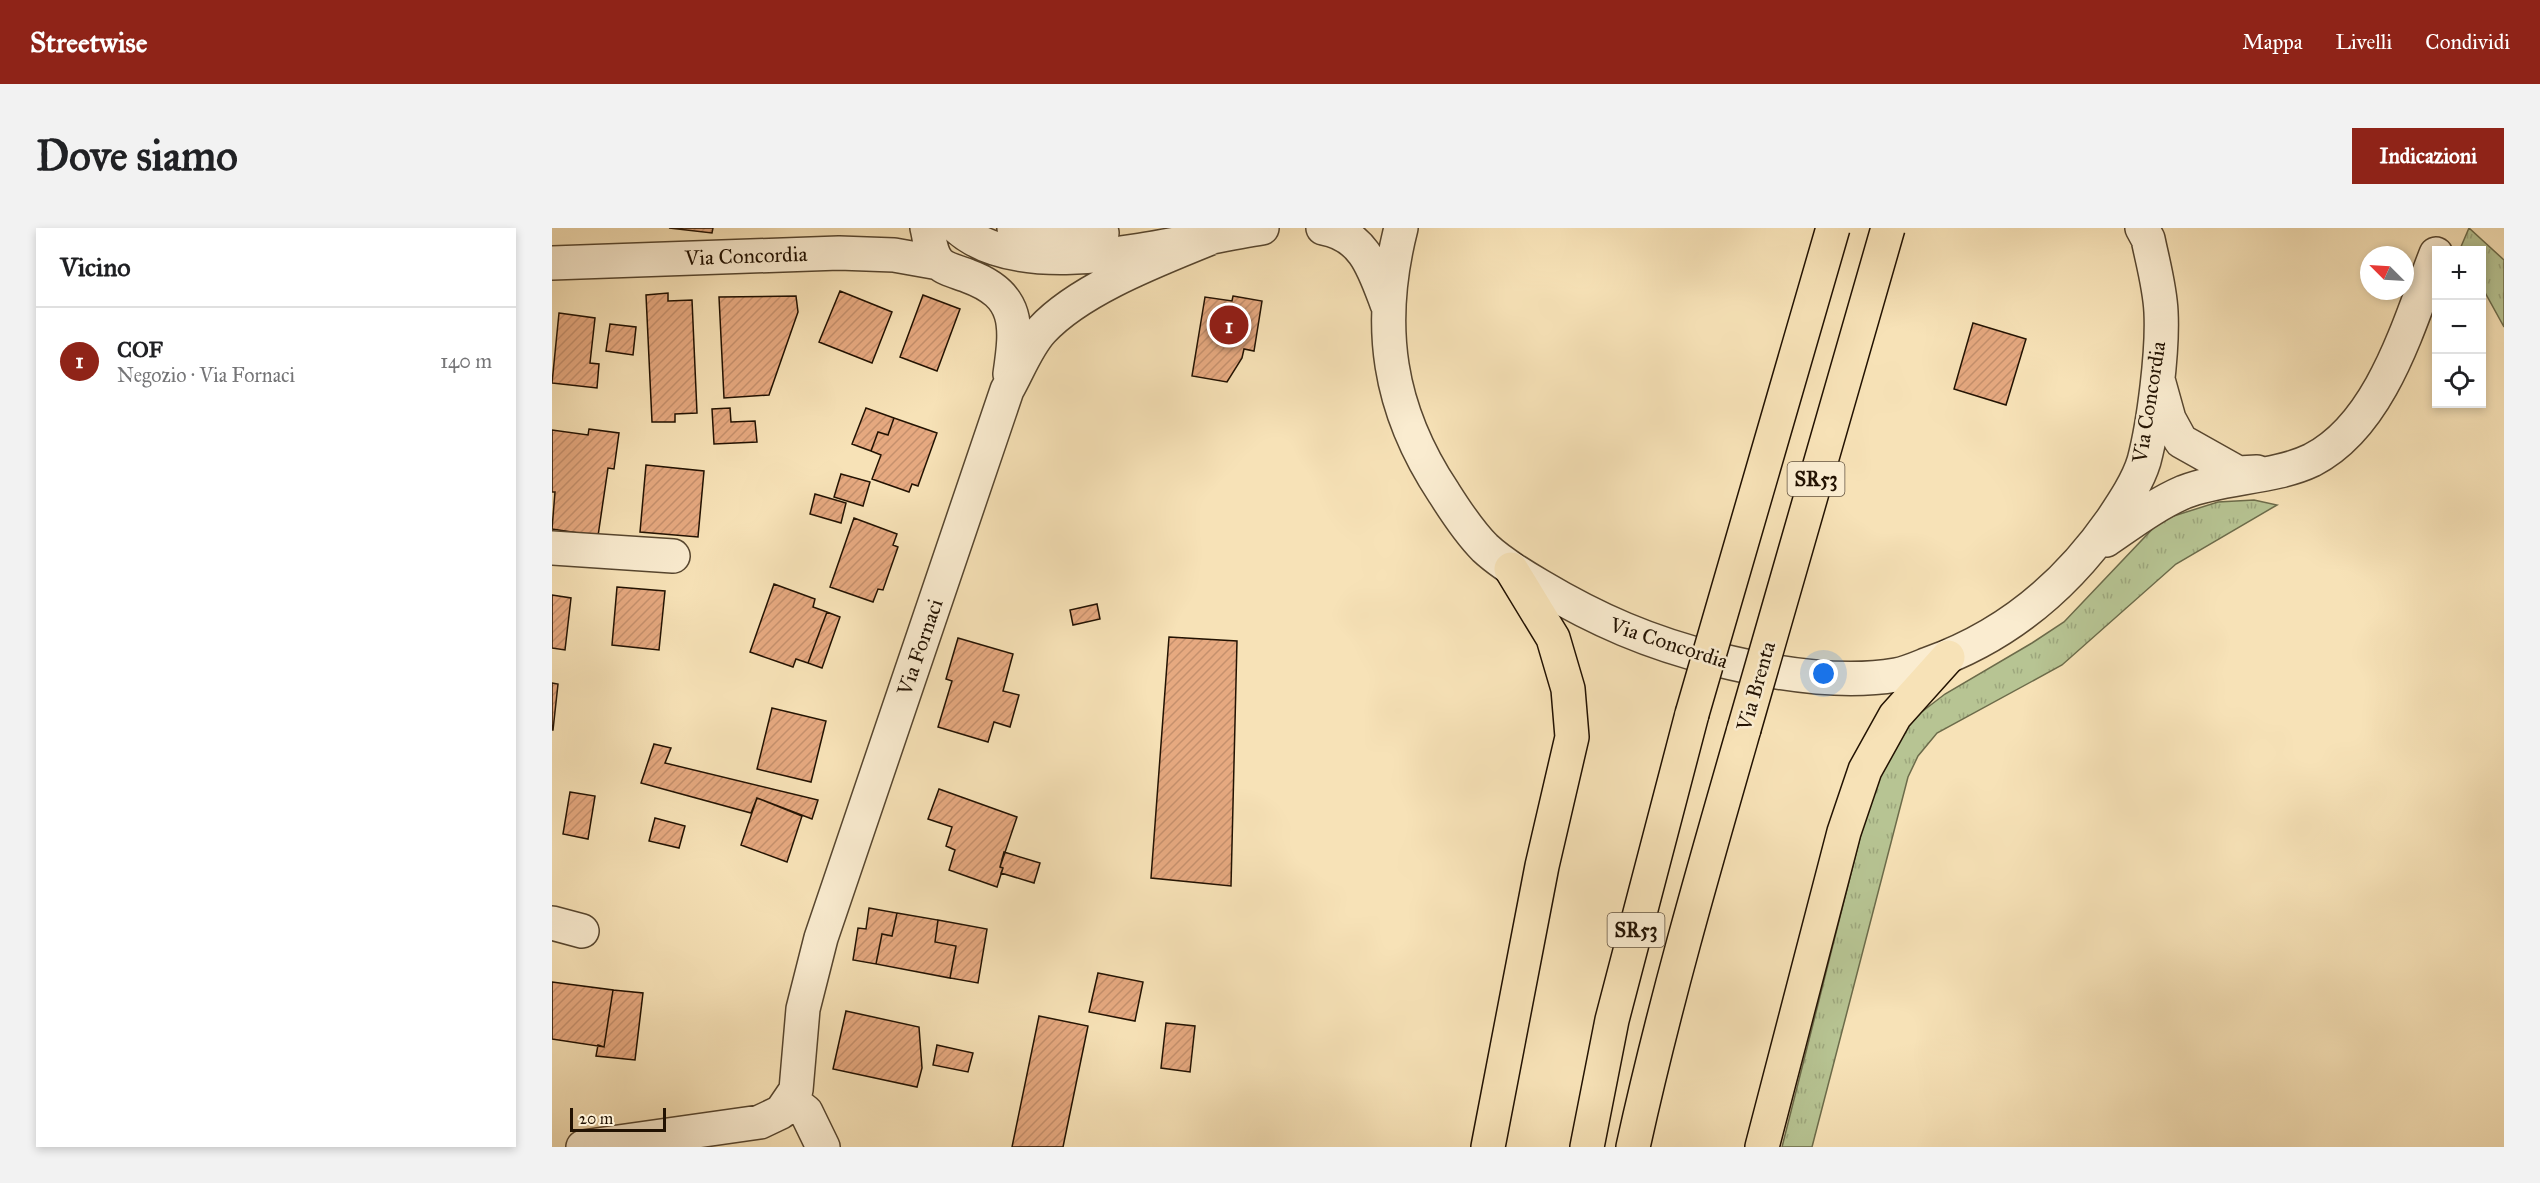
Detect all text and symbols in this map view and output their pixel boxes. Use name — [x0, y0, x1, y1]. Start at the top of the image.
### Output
text: Streetwise — [30, 25, 147, 60]
text: Mappa — [2242, 29, 2303, 55]
text: Livelli — [2336, 29, 2392, 55]
text: Condividi — [2425, 29, 2510, 55]
button: Indicazioni — [2352, 128, 2504, 184]
text: Dove siamo — [36, 130, 238, 182]
street label: Via Concordia — [683, 241, 808, 271]
north arrow — [2360, 246, 2414, 300]
map controls — [2432, 246, 2486, 408]
button: + — [2432, 246, 2486, 300]
text: Vicino — [60, 251, 131, 283]
button: − — [2432, 300, 2486, 354]
pin: 1 — [1210, 302, 1248, 348]
text: COF — [117, 336, 163, 363]
street label: Via Concordia — [2126, 339, 2171, 466]
text: 1 — [76, 349, 83, 373]
text: 140 m — [440, 349, 492, 373]
button: locate — [2432, 354, 2486, 408]
text: Negozio · Via Fornaci — [117, 363, 295, 387]
road number: SR53 — [1788, 462, 1844, 496]
street label: Via Fornaci — [891, 595, 949, 700]
street label: Via Concordia — [1606, 611, 1731, 674]
street label: Via Brenta — [1731, 638, 1781, 735]
your location — [1809, 659, 1838, 688]
road number: SR53 — [1608, 913, 1664, 947]
scale bar — [570, 1105, 666, 1132]
text: 20 m — [579, 1109, 613, 1128]

